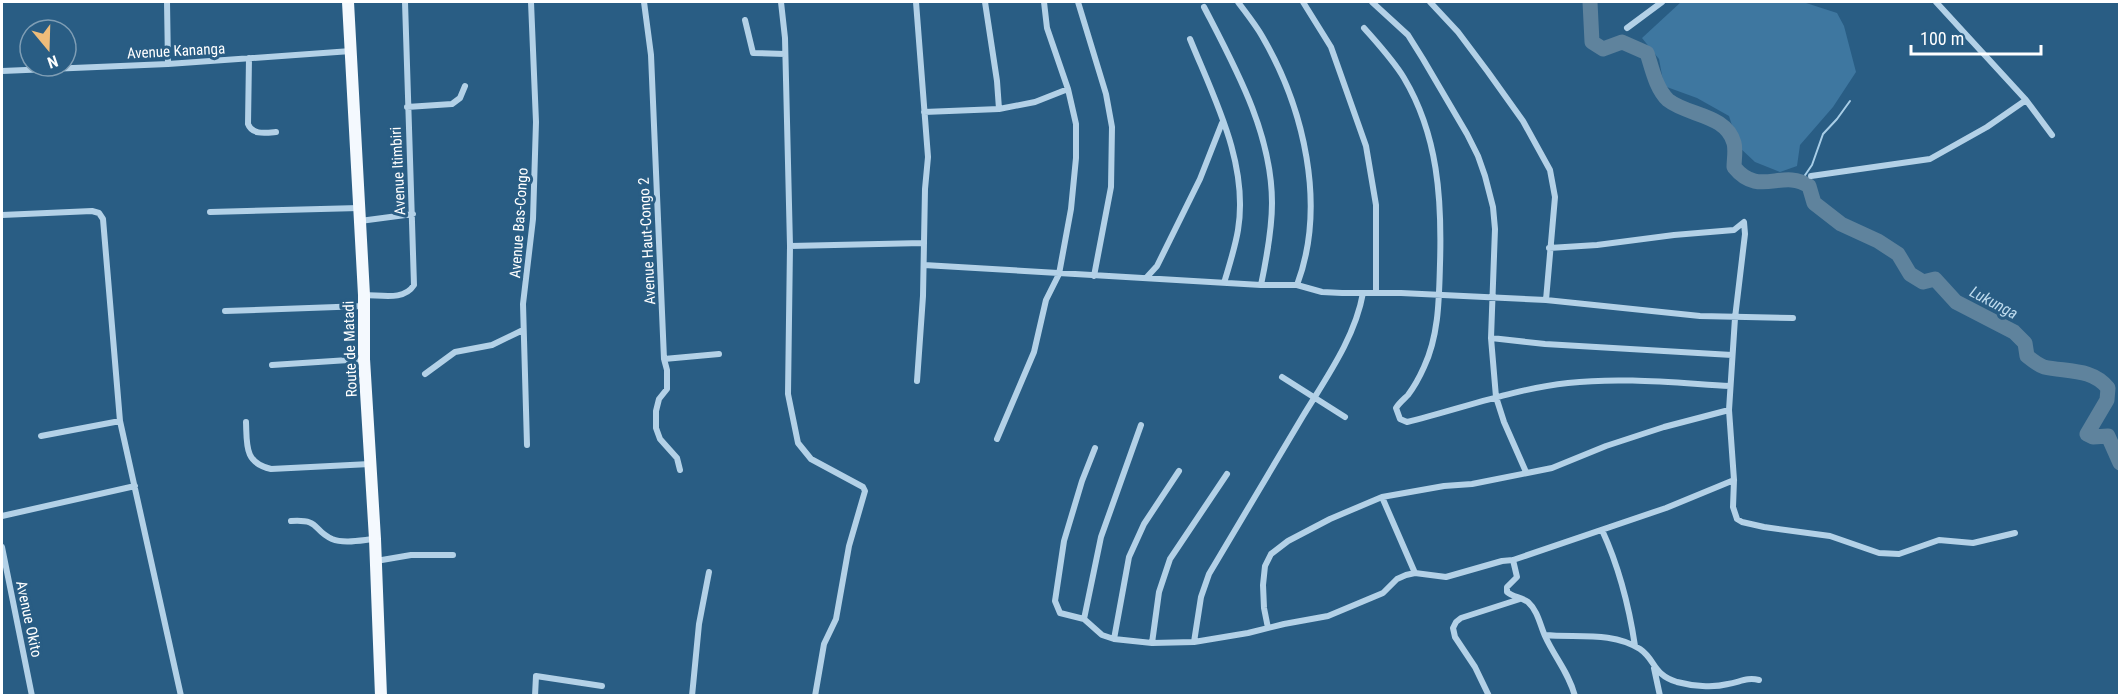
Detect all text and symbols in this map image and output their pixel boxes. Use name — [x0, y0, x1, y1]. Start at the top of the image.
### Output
north arrow — [18, 18, 78, 78]
scale bar — [1911, 18, 2042, 56]
text: 100 m — [1920, 28, 1964, 49]
street label: Avenue Kananga — [126, 39, 226, 63]
text: N — [45, 51, 60, 72]
street label: Avenue Itimbiri — [387, 126, 409, 216]
street label: Avenue Bas-Congo — [506, 167, 532, 279]
street label: Avenue Haut-Congo 2 — [635, 177, 659, 305]
water label: Lukunga — [1967, 282, 2021, 323]
street label: Route de Matadi — [339, 300, 361, 398]
street label: Avenue Okito — [12, 579, 46, 659]

